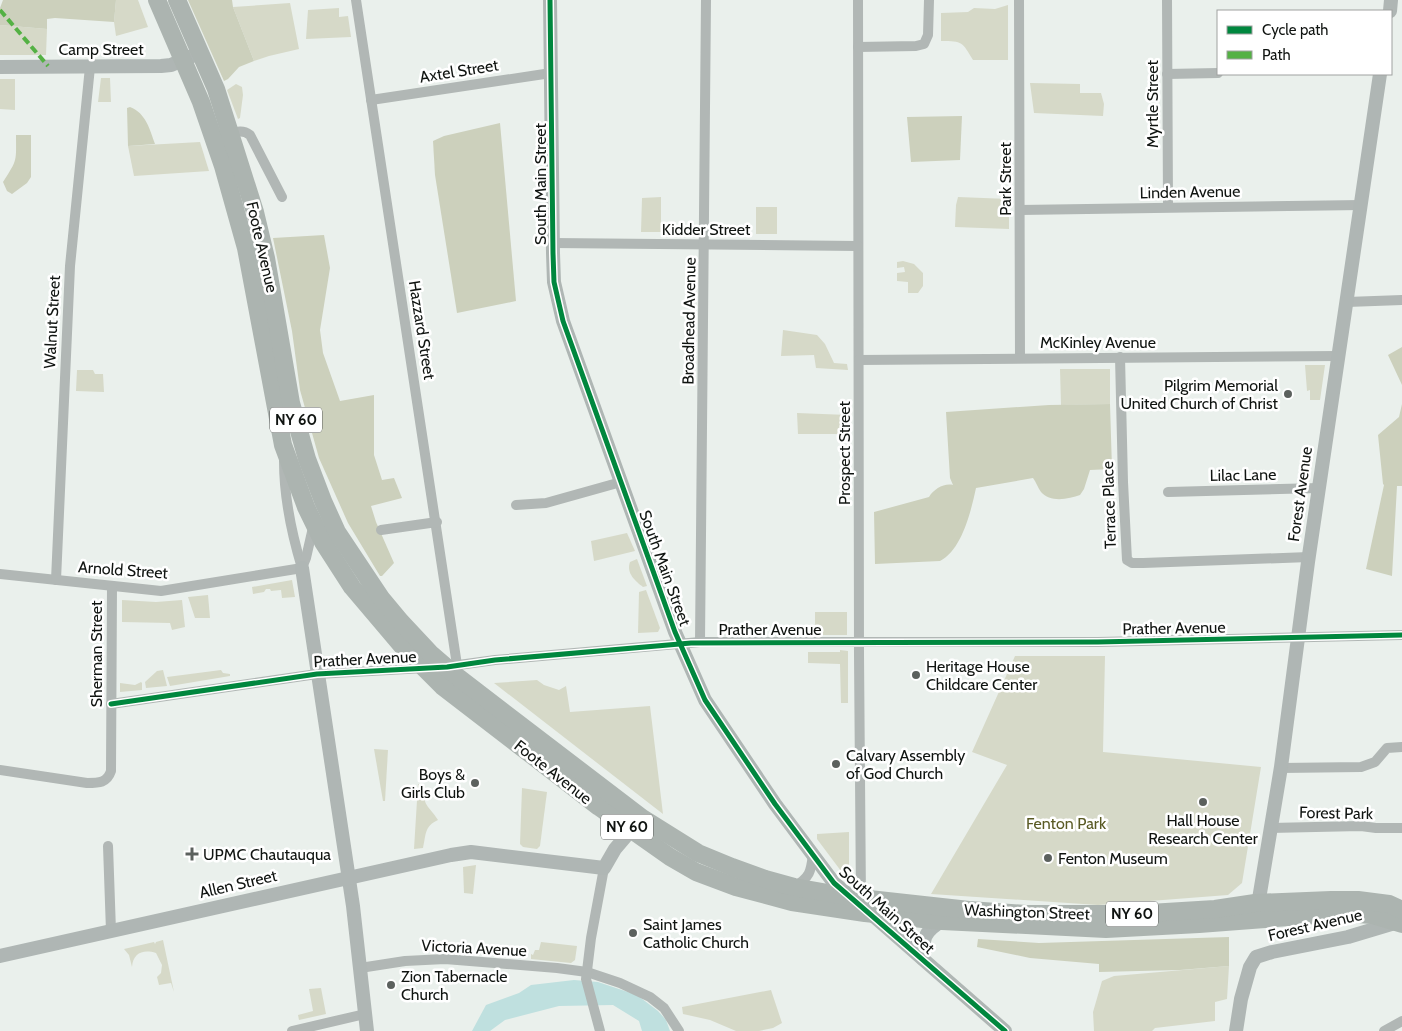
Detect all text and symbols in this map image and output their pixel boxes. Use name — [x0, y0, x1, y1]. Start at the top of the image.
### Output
legend — [1217, 10, 1392, 75]
text: Cycle path — [1262, 21, 1328, 39]
street label: Camp Street — [58, 40, 144, 59]
text: Path — [1262, 46, 1291, 64]
street label: Axtel Street — [418, 55, 500, 87]
street label: Myrtle Street — [1143, 60, 1162, 148]
street label: South Main Street — [531, 122, 550, 245]
street label: Park Street — [996, 142, 1015, 216]
street label: Linden Avenue — [1139, 182, 1241, 202]
street label: Foote Avenue — [242, 200, 282, 294]
street label: Kidder Street — [662, 220, 751, 239]
street label: Broadhead Avenue — [678, 257, 700, 385]
street label: Walnut Street — [40, 274, 64, 369]
street label: Hazzard Street — [405, 279, 439, 381]
street label: McKinley Avenue — [1040, 333, 1156, 352]
place label: Pilgrim Memorial United Church of Christ — [1120, 376, 1279, 413]
marker: Pilgrim Memorial United Church of Christ — [1282, 388, 1294, 400]
street label: Prospect Street — [835, 401, 854, 505]
road number: NY 60 — [270, 408, 322, 432]
street label: Forest Avenue — [1284, 445, 1316, 543]
street label: Terrace Place — [1098, 461, 1120, 549]
street label: Lilac Lane — [1210, 465, 1276, 485]
street label: South Main Street — [635, 508, 695, 629]
street label: Arnold Street — [77, 557, 169, 583]
street label: Sherman Street — [87, 600, 106, 707]
street label: Prather Avenue — [1122, 618, 1226, 638]
street label: Prather Avenue — [718, 620, 822, 639]
street label: Prather Avenue — [313, 647, 417, 671]
place label: Heritage House Childcare Center — [926, 657, 1038, 694]
marker: Heritage House Childcare Center — [910, 669, 922, 681]
street label: Foote Avenue — [511, 736, 595, 808]
place label: Calvary Assembly of God Church — [846, 746, 965, 783]
marker: Calvary Assembly of God Church — [830, 758, 842, 770]
place label: Boys & Girls Club — [401, 765, 465, 802]
marker: Boys & Girls Club — [469, 777, 481, 789]
marker: Hall House Research Center — [1197, 796, 1209, 808]
street label: Forest Park — [1299, 803, 1374, 823]
place label: Hall House Research Center — [1148, 811, 1259, 848]
road number: NY 60 — [601, 814, 653, 840]
park label: Fenton Park — [1026, 814, 1107, 833]
place label: UPMC Chautauqua — [203, 845, 331, 864]
marker: UPMC Chautauqua — [185, 847, 199, 861]
place label: Fenton Museum — [1058, 849, 1168, 868]
marker: Fenton Museum — [1042, 852, 1054, 864]
street label: South Main Street — [835, 862, 939, 958]
street label: Allen Street — [197, 866, 279, 902]
street label: Washington Street — [964, 900, 1091, 924]
road number: NY 60 — [1106, 902, 1158, 926]
street label: Forest Avenue — [1266, 905, 1364, 945]
place label: Saint James Catholic Church — [643, 915, 749, 952]
marker: Saint James Catholic Church — [627, 927, 639, 939]
street label: Victoria Avenue — [421, 936, 527, 960]
place label: Zion Tabernacle Church — [401, 967, 508, 1004]
marker: Zion Tabernacle Church — [385, 979, 397, 991]

